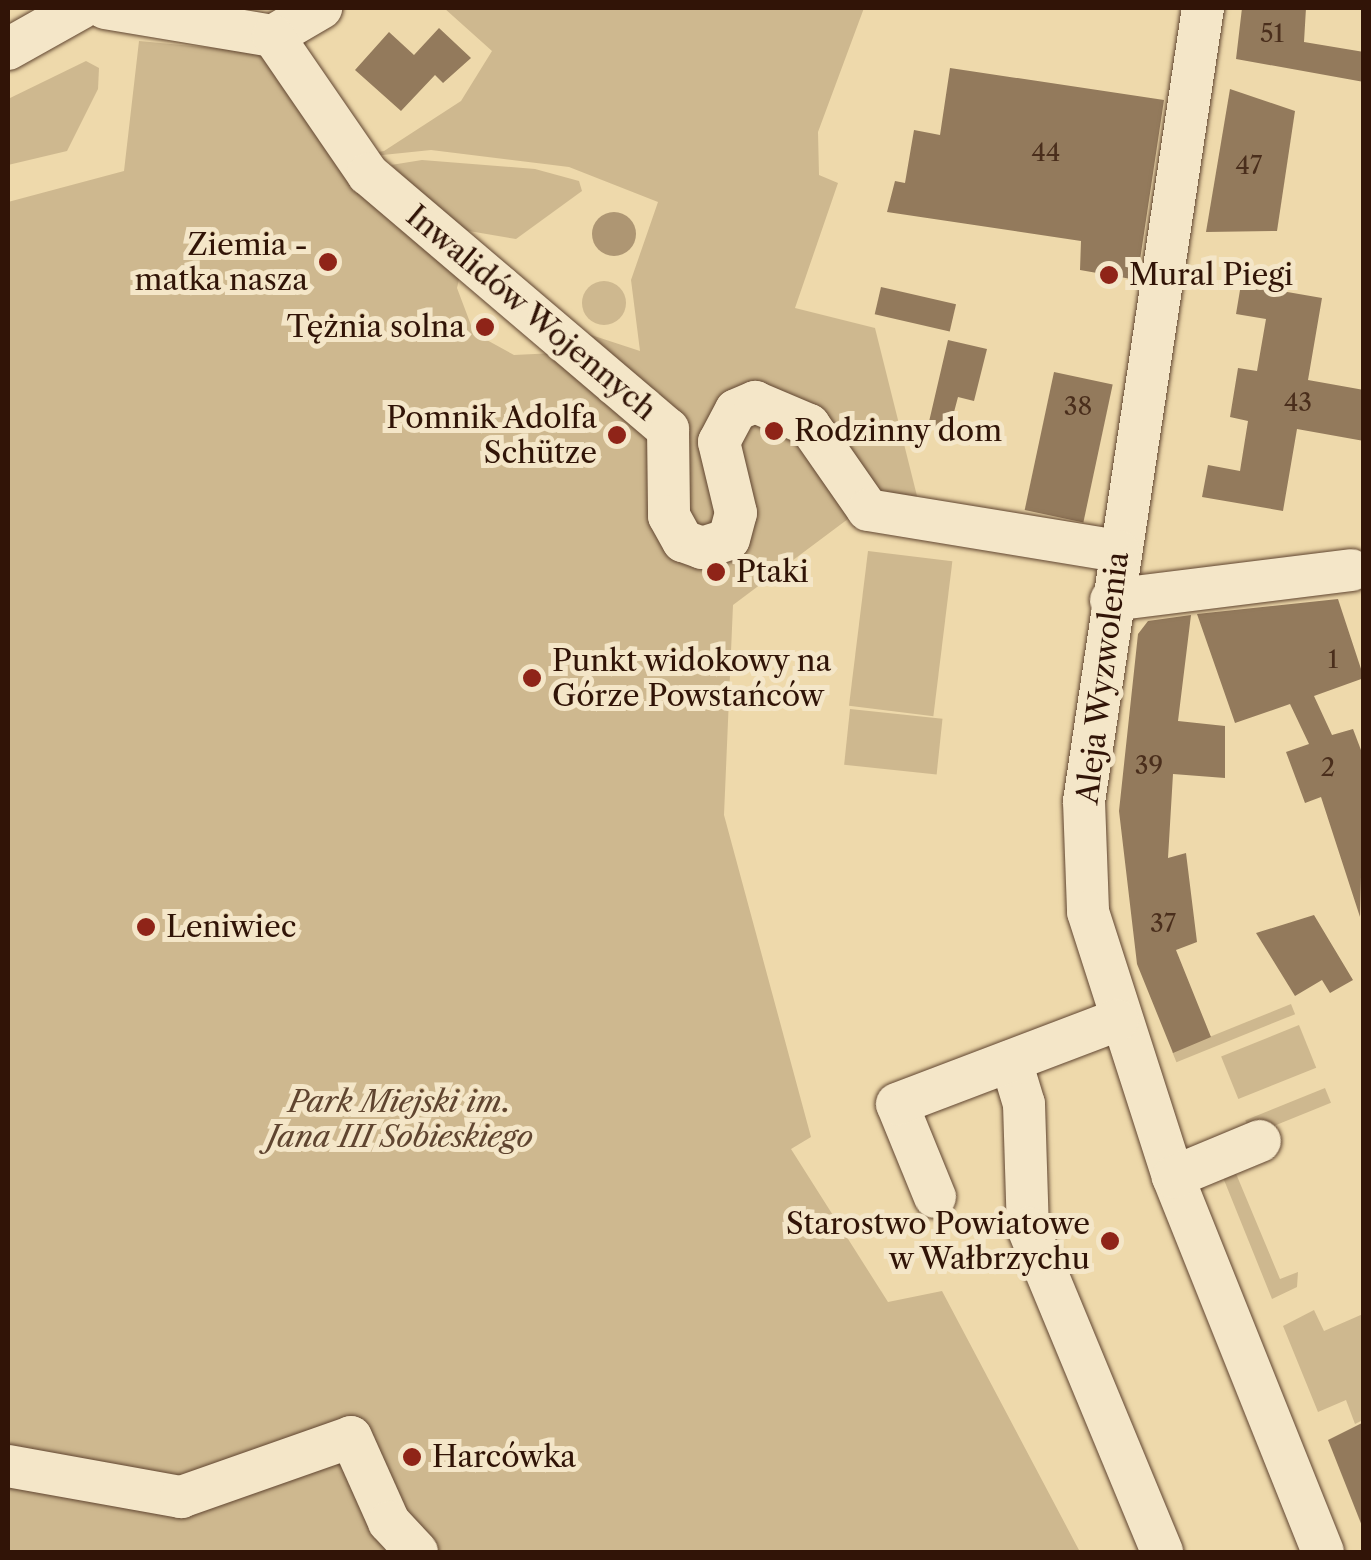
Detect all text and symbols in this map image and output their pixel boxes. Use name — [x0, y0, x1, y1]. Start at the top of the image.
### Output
house number: 51 — [1260, 19, 1284, 49]
house number: 44 — [1032, 138, 1060, 168]
house number: 47 — [1236, 151, 1262, 181]
street label: Inwalidów Wojennych — [398, 197, 664, 429]
place label: Ziemia - matka nasza — [134, 227, 308, 298]
marker: Ziemia - matka nasza — [317, 251, 339, 273]
place label: Mural Piegi — [1129, 257, 1293, 293]
marker: Mural Piegi — [1098, 264, 1120, 286]
place label: Tężnia solna — [286, 309, 465, 345]
marker: Tężnia solna — [474, 316, 496, 338]
house number: 43 — [1284, 388, 1312, 418]
house number: 38 — [1064, 392, 1092, 422]
place label: Pomnik Adolfa Schütze — [384, 400, 597, 470]
place label: Rodzinny dom — [794, 413, 1003, 449]
marker: Rodzinny dom — [763, 420, 785, 442]
marker: Pomnik Adolfa Schütze — [606, 424, 628, 446]
street label: Aleja Wyzwolenia — [1070, 549, 1136, 807]
place label: Ptaki — [736, 554, 809, 590]
marker: Ptaki — [705, 561, 727, 583]
place label: Punkt widokowy na Górze Powstańców — [552, 643, 833, 714]
house number: 1 — [1328, 645, 1338, 675]
marker: Punkt widokowy na Górze Powstańców — [521, 667, 543, 689]
house number: 39 — [1135, 751, 1163, 781]
house number: 2 — [1321, 753, 1335, 783]
place label: Leniwiec — [166, 909, 297, 945]
house number: 37 — [1150, 909, 1176, 939]
marker: Leniwiec — [135, 916, 157, 938]
park label: Park Miejski im. Jana III Sobieskiego — [267, 1084, 533, 1154]
place label: Starostwo Powiatowe w Wałbrzychu — [786, 1206, 1090, 1276]
marker: Starostwo Powiatowe w Wałbrzychu — [1099, 1230, 1121, 1252]
place label: Harcówka — [432, 1439, 576, 1475]
marker: Harcówka — [401, 1446, 423, 1468]

